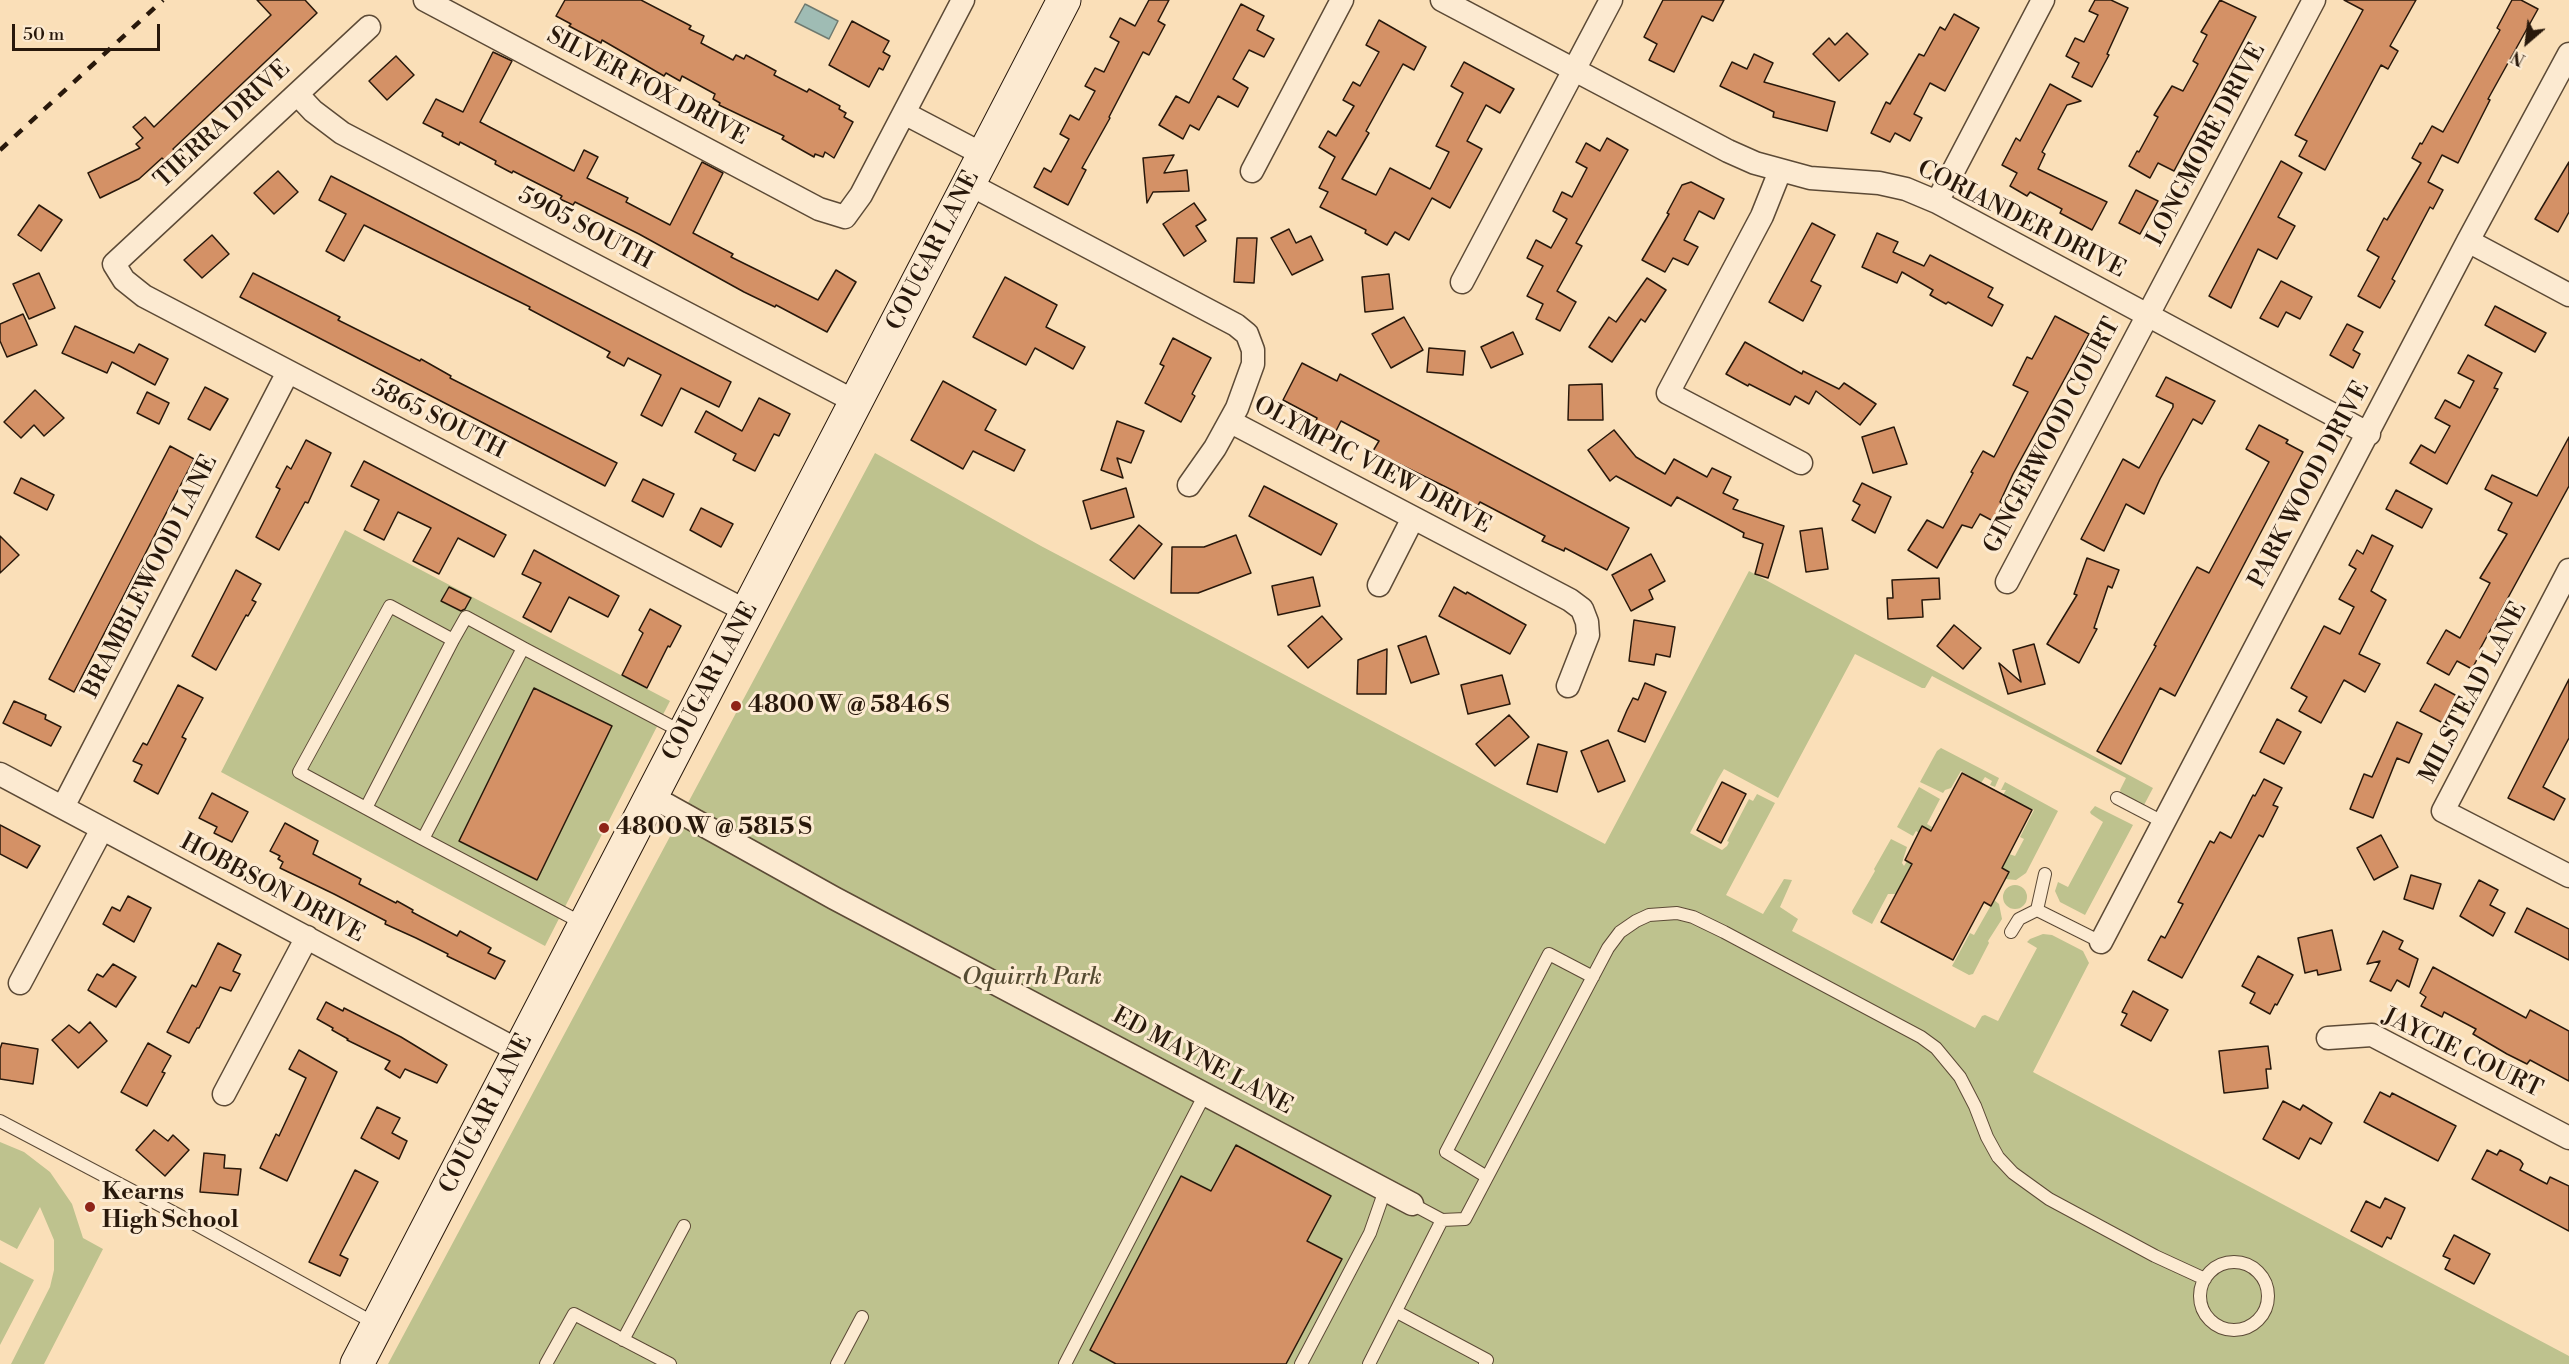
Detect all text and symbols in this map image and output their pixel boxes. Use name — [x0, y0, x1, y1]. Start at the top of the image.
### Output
scale bar — [15, 12, 164, 50]
north arrow — [2497, 12, 2557, 72]
street label: SILVER FOX DRIVE — [541, 22, 753, 152]
text: 50 m — [23, 23, 64, 46]
street label: LONGMORE DRIVE — [2141, 39, 2273, 251]
text: N — [2508, 46, 2529, 70]
street label: TIERRA DRIVE — [149, 55, 297, 195]
street label: CORIANDER DRIVE — [1912, 155, 2130, 285]
street label: COUGAR LANE — [881, 166, 987, 336]
street label: 5905 SOUTH — [513, 181, 657, 277]
street label: GINGERWOOD COURT — [1979, 313, 2127, 559]
street label: 5865 SOUTH — [366, 374, 510, 466]
street label: PARK WOOD DRIVE — [2243, 377, 2377, 593]
street label: OLYMPIC VIEW DRIVE — [1249, 391, 1495, 541]
street label: BRAMBLEWOOD LANE — [77, 451, 225, 703]
street label: COUGAR LANE — [657, 598, 765, 766]
street label: MILSTEAD LANE — [2414, 598, 2534, 788]
place label: 4800 W @ 5846 S — [748, 692, 950, 720]
marker: 4800 W @ 5846 S — [729, 699, 743, 713]
place label: 4800 W @ 5815 S — [616, 814, 812, 842]
marker: 4800 W @ 5815 S — [597, 821, 611, 835]
street label: HOBBSON DRIVE — [175, 828, 369, 950]
park label: Oquirrh Park — [962, 964, 1102, 992]
street label: ED MAYNE LANE — [1107, 1002, 1297, 1122]
street label: JAYCIE COURT — [2378, 1003, 2546, 1105]
street label: COUGAR LANE — [434, 1029, 540, 1199]
place label: Kearns High School — [102, 1179, 239, 1235]
marker: Kearns High School — [83, 1200, 97, 1214]

